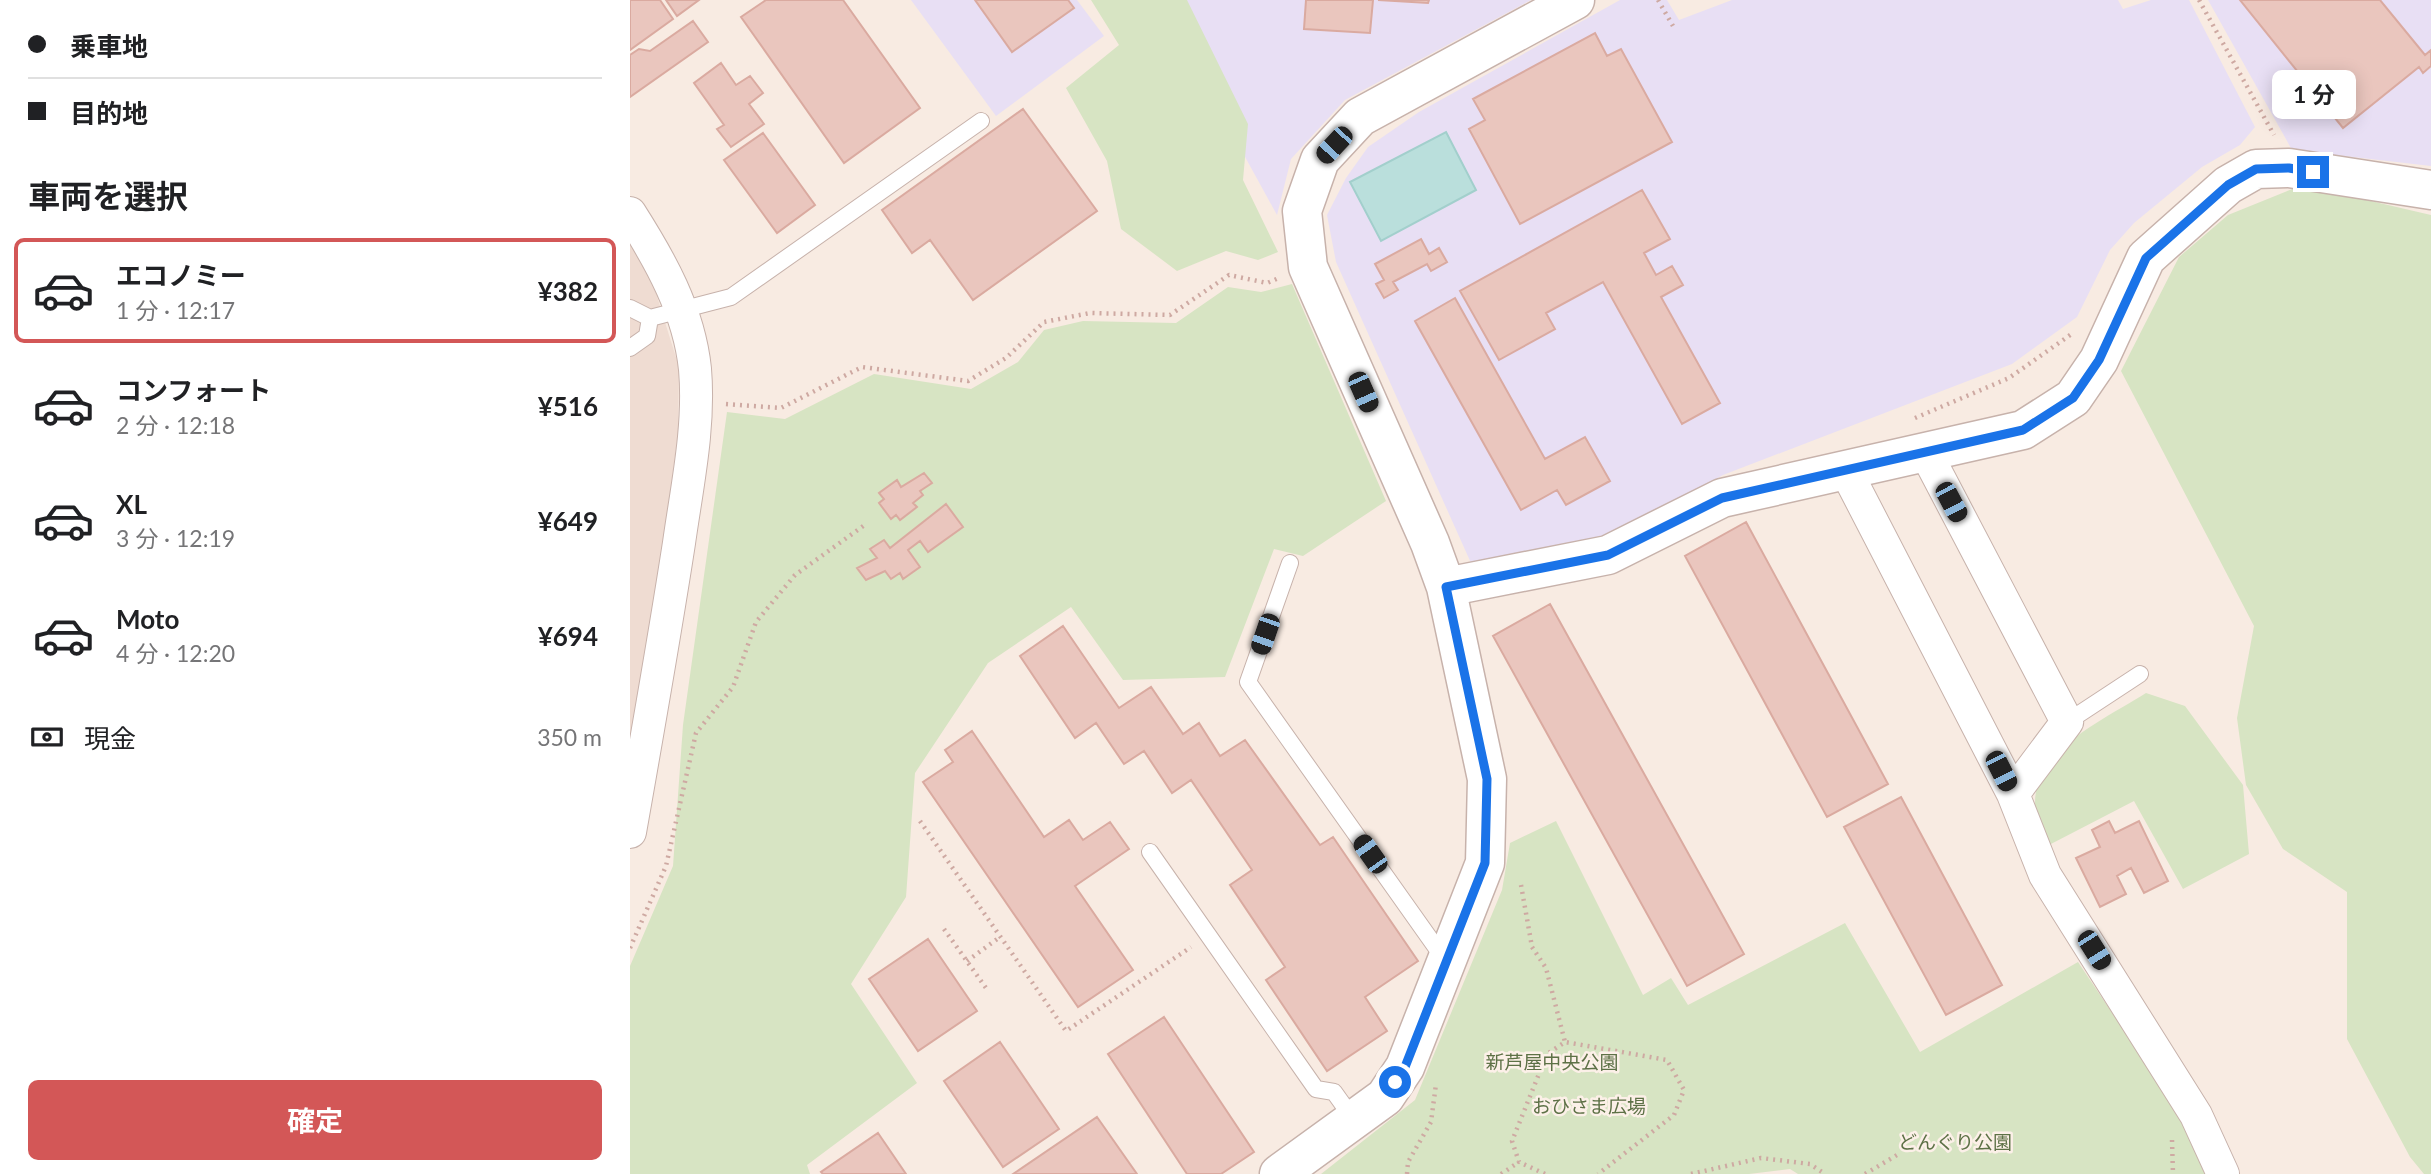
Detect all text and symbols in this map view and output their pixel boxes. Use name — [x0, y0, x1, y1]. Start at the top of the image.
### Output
text: 乗車地 — [70, 30, 148, 62]
callout: 1 分 — [2271, 71, 2355, 120]
text: 1 分 — [2293, 80, 2335, 108]
text: 目的地 — [70, 97, 148, 129]
car — [1312, 122, 1357, 168]
route end — [2297, 156, 2329, 188]
text: 車両を選択 — [28, 176, 188, 215]
icon: car — [32, 259, 95, 322]
text: エコノミー — [116, 259, 246, 291]
text: ¥382 — [538, 275, 598, 307]
text: 1 分 · 12:17 — [116, 296, 235, 324]
car — [1345, 369, 1382, 415]
icon: car — [32, 374, 95, 437]
text: コンフォート — [116, 374, 271, 406]
text: ¥516 — [538, 390, 598, 422]
text: 2 分 · 12:18 — [116, 411, 235, 439]
car — [1932, 479, 1971, 525]
text: XL — [116, 488, 147, 520]
icon: car — [32, 489, 95, 552]
text: ¥649 — [538, 505, 598, 537]
text: 3 分 · 12:19 — [116, 524, 235, 552]
text: Moto — [116, 603, 179, 635]
icon: car — [32, 604, 95, 667]
car — [1249, 611, 1282, 657]
text: ¥694 — [538, 620, 598, 652]
text: 4 分 · 12:20 — [116, 639, 235, 667]
icon: cash — [28, 718, 66, 756]
text: 現金 — [84, 722, 136, 754]
text: 350 m — [537, 723, 602, 751]
car — [1983, 748, 2020, 794]
car — [1350, 831, 1391, 877]
car — [2074, 927, 2115, 973]
park label: 新芦屋中央公園 — [1485, 1050, 1619, 1073]
route start — [1379, 1066, 1411, 1098]
button: 確定 — [28, 1080, 602, 1160]
park label: おひさま広場 — [1532, 1094, 1646, 1117]
park label: どんぐり公園 — [1898, 1130, 2012, 1153]

